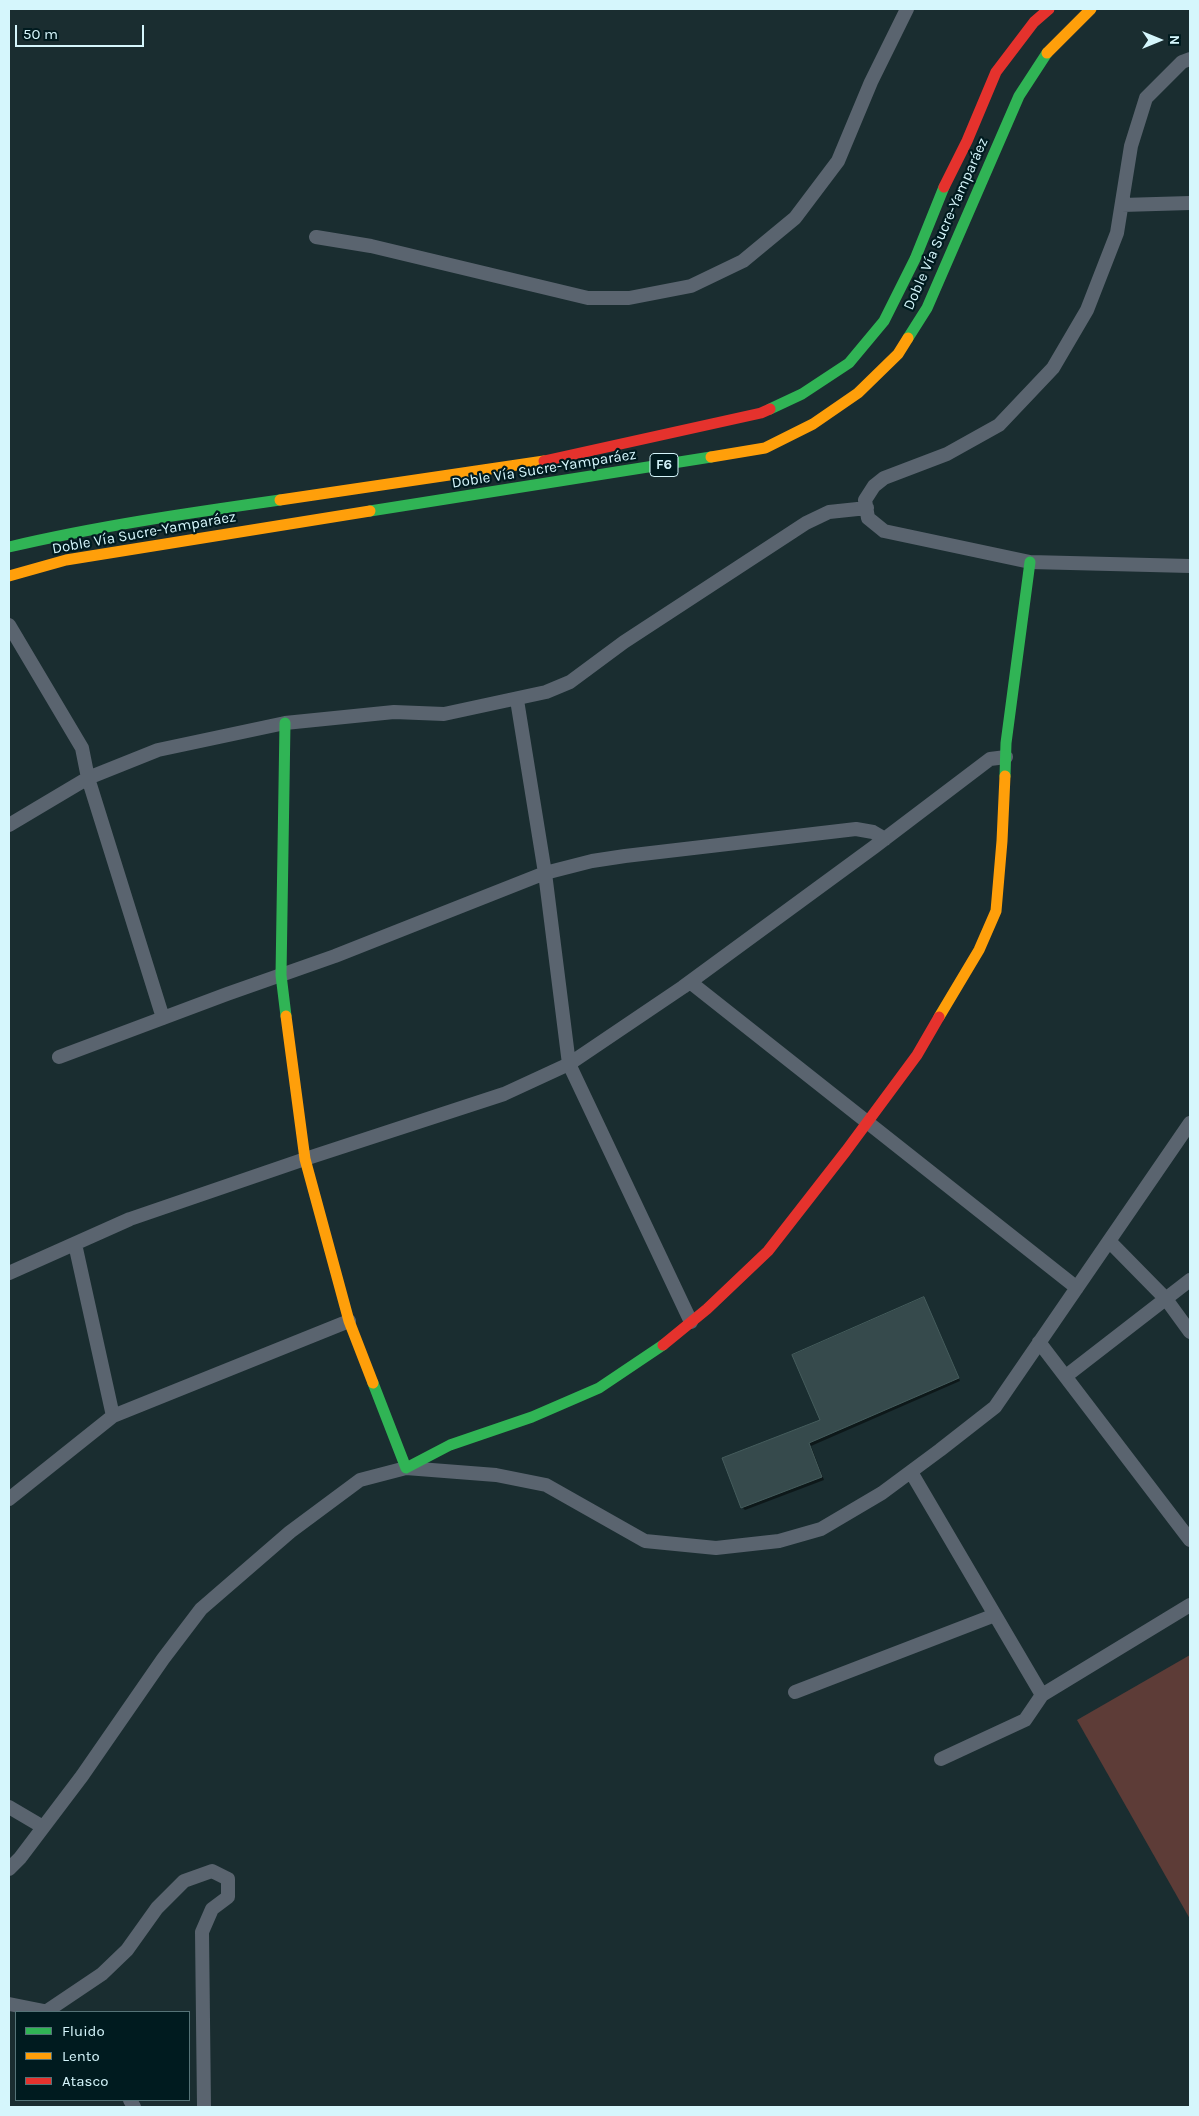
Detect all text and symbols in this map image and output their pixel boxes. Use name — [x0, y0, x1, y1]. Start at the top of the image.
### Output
scale bar — [18, 15, 146, 47]
north arrow — [1134, 15, 1184, 65]
text: 50 m — [23, 25, 58, 43]
text: N — [1166, 35, 1183, 45]
street label: Doble Vía Sucre-Yamparáez — [900, 135, 992, 313]
street label: Doble Vía Sucre-Yamparáez — [450, 446, 638, 492]
road number: F6 — [650, 454, 678, 476]
street label: Doble Vía Sucre-Yamparáez — [51, 508, 237, 558]
legend — [15, 2011, 190, 2101]
text: Fluido — [62, 2022, 105, 2040]
text: Lento — [62, 2047, 100, 2065]
text: Atasco — [62, 2072, 108, 2090]

